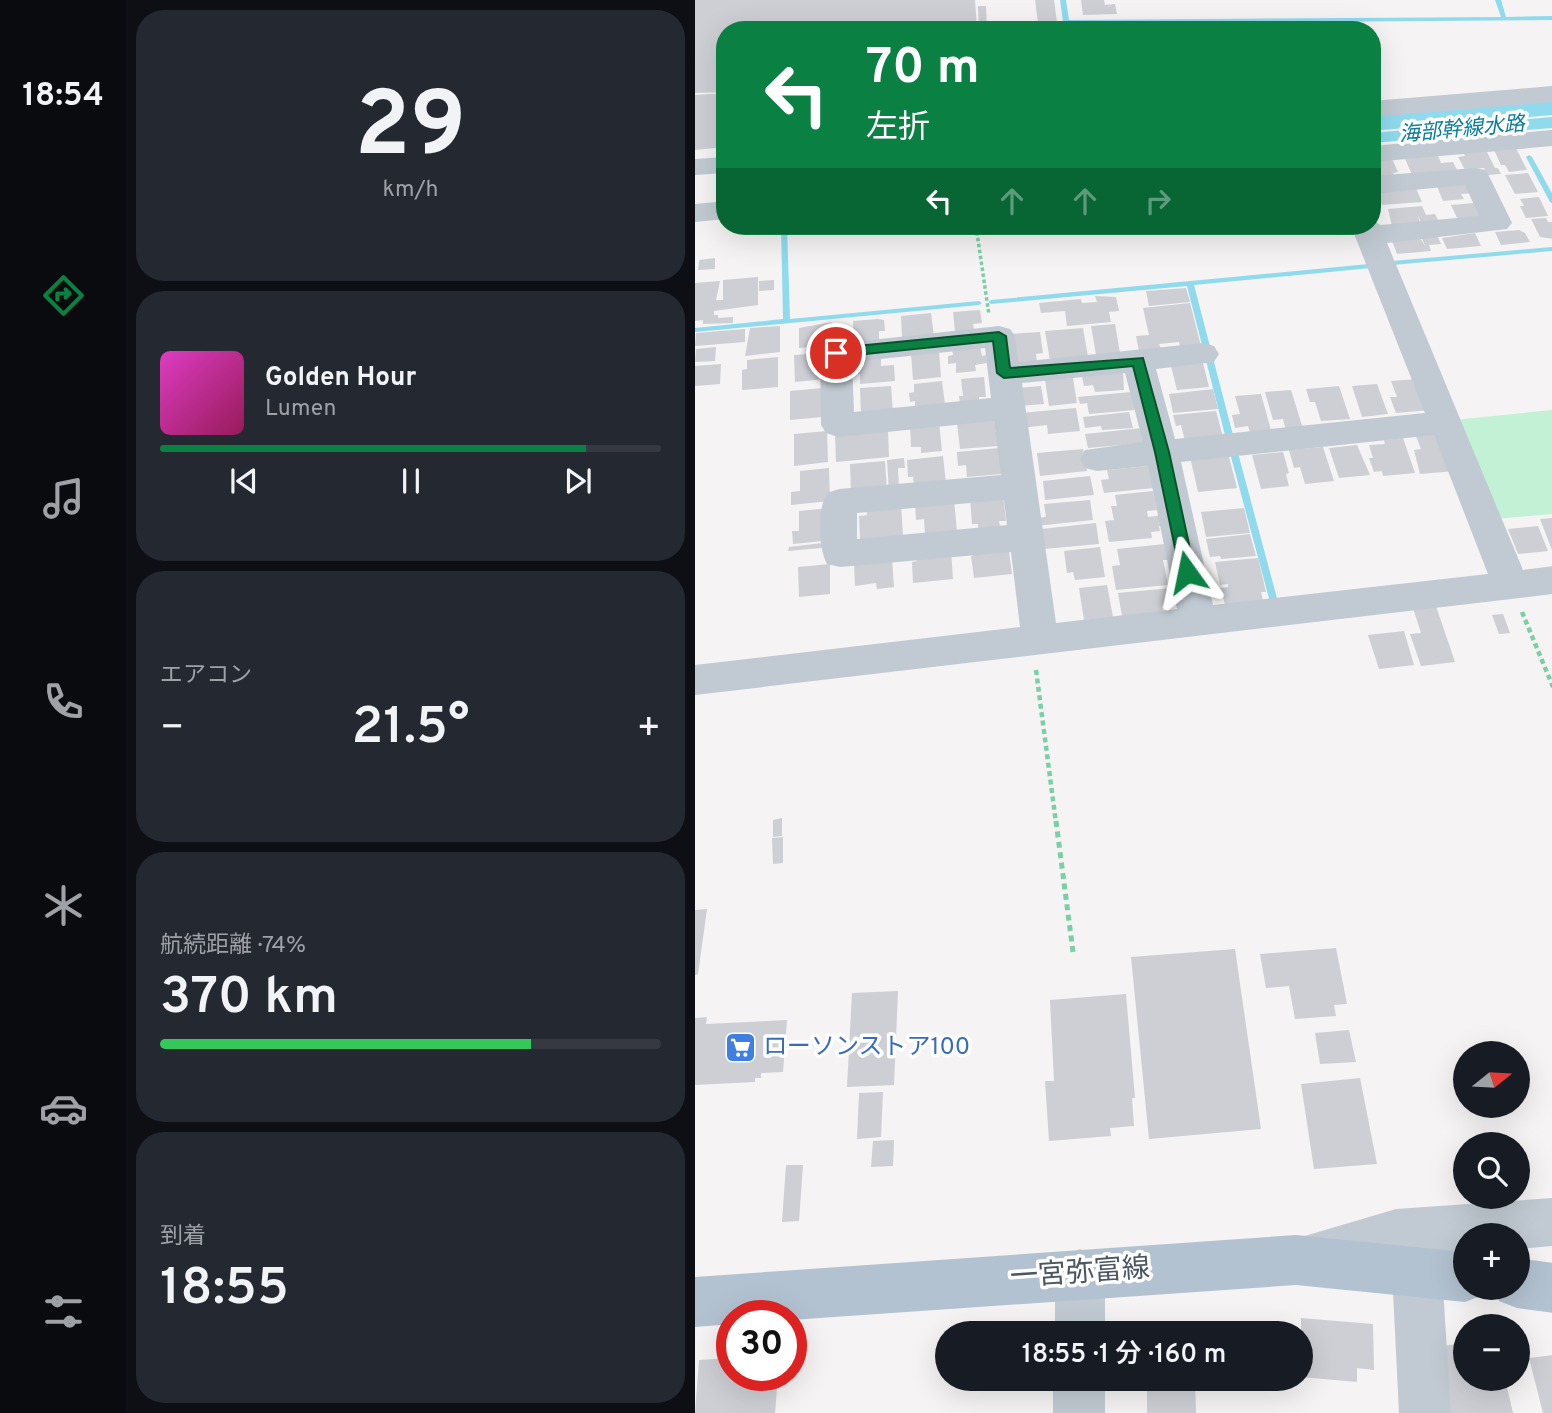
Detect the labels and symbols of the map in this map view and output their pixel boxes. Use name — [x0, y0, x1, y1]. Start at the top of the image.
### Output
water label: 海部幹線水路 — [1398, 111, 1528, 149]
pin — [806, 323, 866, 383]
position arrow — [1150, 535, 1224, 609]
supermarket icon: ローソンストア100 — [723, 1031, 757, 1065]
place label: ローソンストア100 — [763, 1033, 970, 1063]
north arrow — [1453, 1041, 1530, 1118]
street label: 一宮弥富線 — [1009, 1251, 1151, 1297]
speed limit sign: 30 — [716, 1300, 807, 1391]

